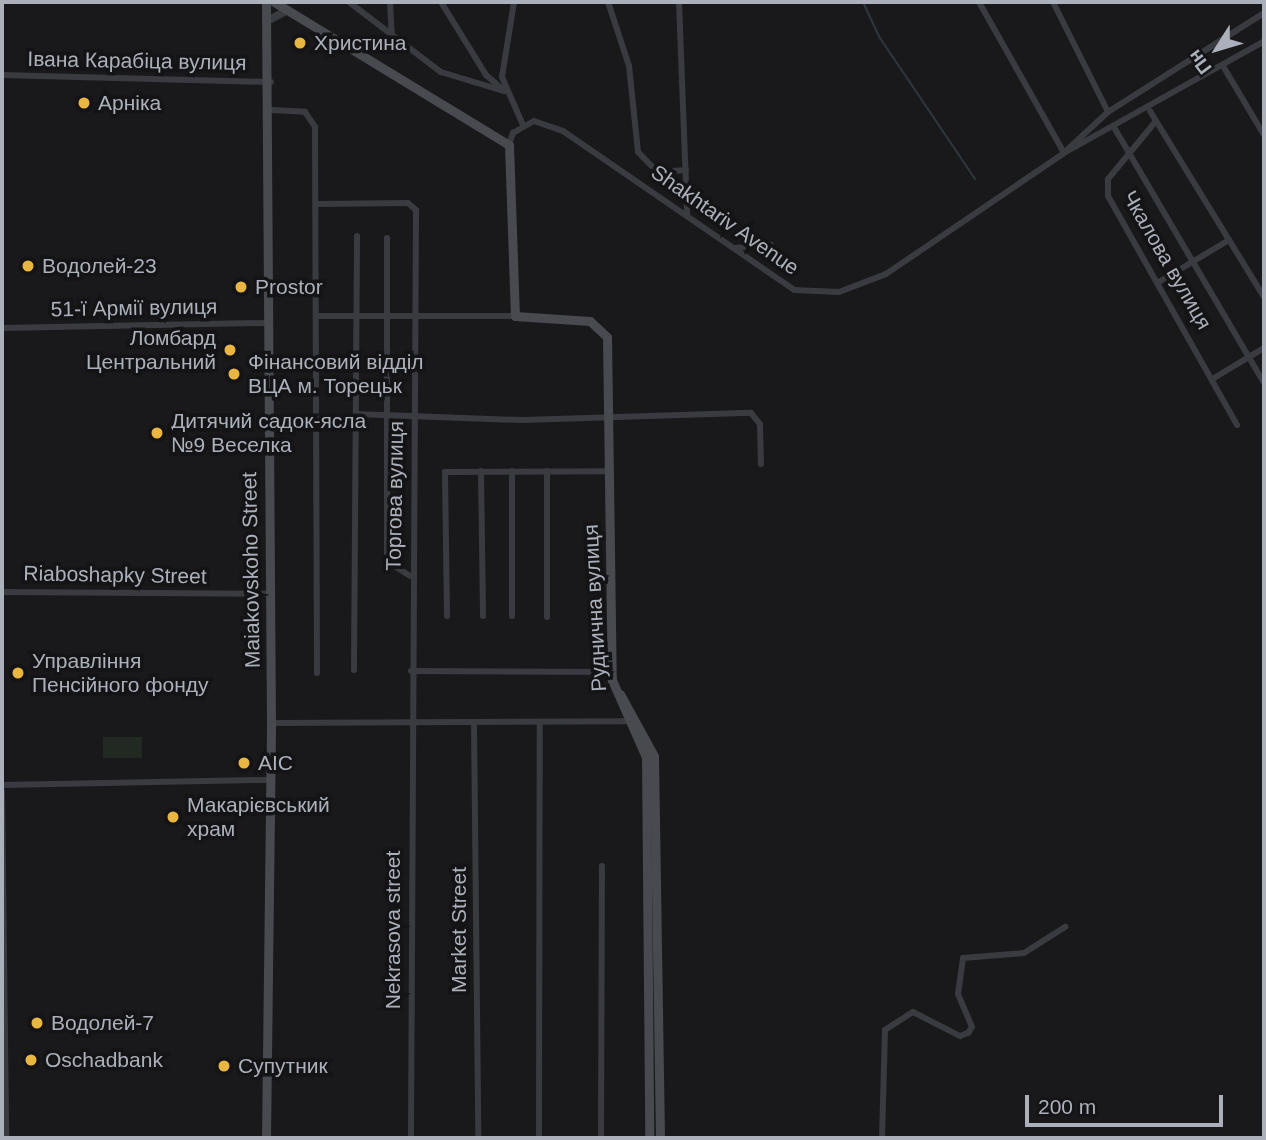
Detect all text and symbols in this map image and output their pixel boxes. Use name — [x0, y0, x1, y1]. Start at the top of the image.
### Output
north arrow — [1182, 14, 1252, 84]
place label: Христина — [314, 30, 407, 56]
marker: Христина — [292, 35, 308, 51]
street label: Івана Карабіца вулиця — [27, 46, 247, 76]
text: Пн — [1184, 46, 1216, 78]
place label: Арніка — [98, 90, 161, 116]
marker: Арніка — [76, 95, 92, 111]
street label: Shakhtariv Avenue — [646, 159, 804, 281]
street label: Чкалова вулиця — [1117, 186, 1217, 334]
place label: Водолей-23 — [42, 253, 157, 279]
marker: Водолей-23 — [20, 258, 36, 274]
place label: Prostor — [255, 274, 323, 300]
marker: Prostor — [233, 279, 249, 295]
street label: 51-ї Армії вулиця — [50, 294, 218, 322]
place label: Ломбард Центральний — [86, 325, 216, 375]
marker: Ломбард Центральний — [222, 342, 238, 358]
place label: Фінансовий відділ ВЦА м. Торецьк — [248, 349, 424, 399]
marker: Фінансовий відділ ВЦА м. Торецьк — [226, 366, 242, 382]
place label: Дитячий садок-ясла №9 Веселка — [171, 408, 366, 458]
street label: Торгова вулиця — [381, 421, 409, 571]
marker: Дитячий садок-ясла №9 Веселка — [149, 425, 165, 441]
street label: Maiakovskoho Street — [237, 472, 265, 668]
street label: Руднична вулиця — [578, 524, 612, 692]
street label: Riaboshapky Street — [23, 561, 207, 589]
place label: Управління Пенсійного фонду — [32, 648, 209, 698]
marker: Управління Пенсійного фонду — [10, 665, 26, 681]
place label: АІС — [258, 750, 293, 776]
marker: АІС — [236, 755, 252, 771]
place label: Макарієвський храм — [187, 792, 330, 842]
marker: Макарієвський храм — [165, 809, 181, 825]
street label: Nekrasova street — [380, 851, 406, 1009]
street label: Market Street — [446, 867, 472, 993]
place label: Водолей-7 — [51, 1010, 154, 1036]
marker: Водолей-7 — [29, 1015, 45, 1031]
place label: Oschadbank — [45, 1047, 163, 1073]
marker: Oschadbank — [23, 1052, 39, 1068]
place label: Супутник — [238, 1053, 328, 1079]
marker: Супутник — [216, 1058, 232, 1074]
scale bar — [1028, 1080, 1226, 1124]
text: 200 m — [1038, 1095, 1096, 1118]

